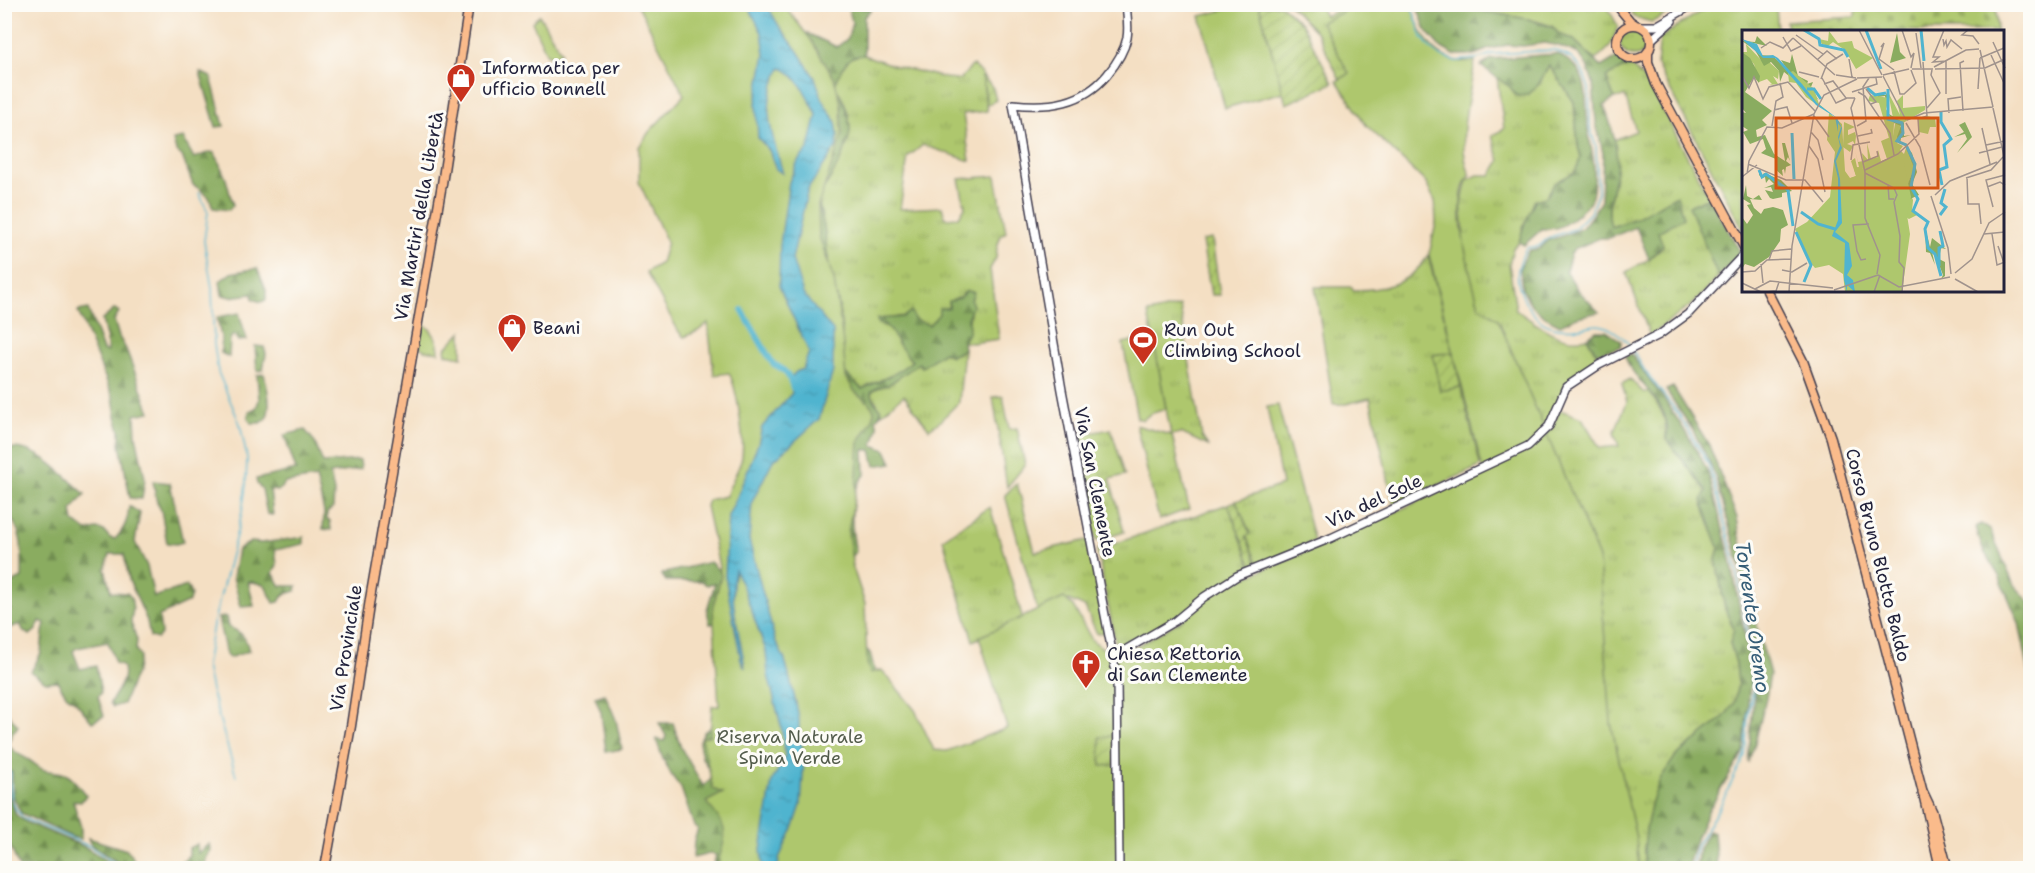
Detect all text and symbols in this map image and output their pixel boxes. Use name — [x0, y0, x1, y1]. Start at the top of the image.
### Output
inset map — [1742, 30, 2005, 292]
place label: Informatica per ufficio Bonnell — [482, 56, 620, 101]
shop icon: Informatica per ufficio Bonnell — [445, 62, 477, 104]
street label: Via Martiri della Libertà — [389, 109, 449, 323]
shop icon: Beani — [496, 312, 528, 354]
place label: Beani — [533, 316, 581, 340]
place label: Run Out Climbing School — [1164, 318, 1301, 363]
sports icon: Run Out Climbing School — [1127, 324, 1159, 366]
street label: Via San Clemente — [1069, 405, 1121, 559]
street label: Corso Bruno Blotto Baldo — [1840, 446, 1916, 664]
street label: Via del Sole — [1322, 468, 1426, 534]
water label: Torrente Oremo — [1729, 539, 1777, 695]
street label: Via Provinciale — [324, 583, 368, 713]
place label: Chiesa Rettoria di San Clemente — [1107, 642, 1248, 687]
church icon: Chiesa Rettoria di San Clemente — [1070, 648, 1102, 690]
park label: Riserva Naturale Spina Verde — [717, 725, 863, 770]

